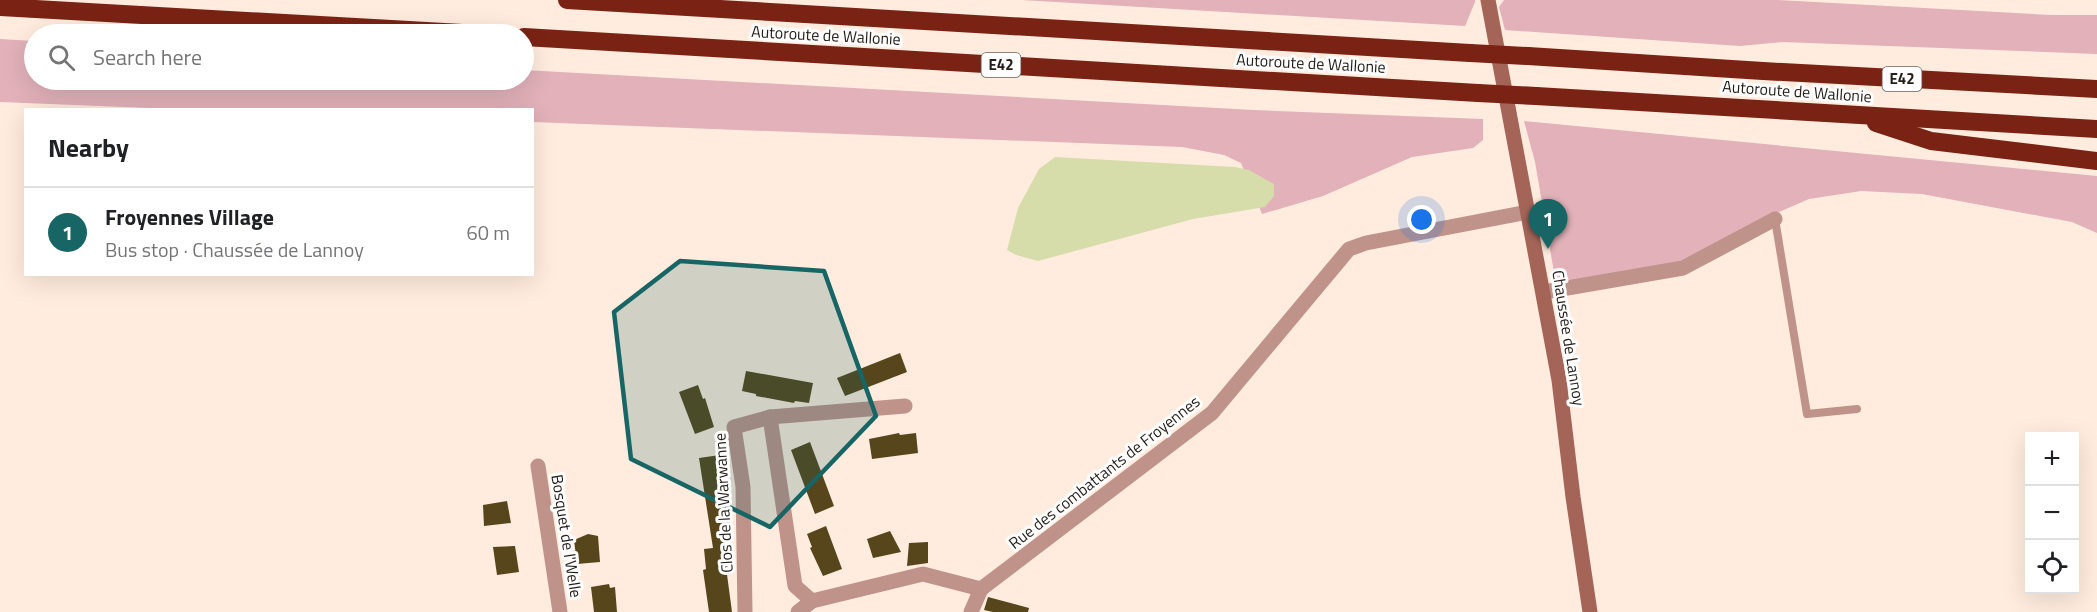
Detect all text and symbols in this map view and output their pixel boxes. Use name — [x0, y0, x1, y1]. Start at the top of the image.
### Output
street label: Autoroute de Wallonie — [751, 19, 901, 51]
search box — [24, 24, 534, 90]
text: Search here — [93, 40, 202, 74]
icon: search — [45, 41, 78, 74]
street label: Autoroute de Wallonie — [1236, 47, 1386, 79]
road number: E42 — [982, 53, 1020, 77]
road number: E42 — [1882, 67, 1922, 91]
street label: Autoroute de Wallonie — [1722, 74, 1872, 108]
text: Nearby — [48, 128, 129, 167]
text: Froyennes Village — [105, 200, 274, 234]
pin: 1 — [1528, 200, 1568, 249]
your location — [1407, 205, 1436, 234]
text: 1 — [62, 217, 73, 248]
text: 60 m — [466, 217, 510, 248]
text: Bus stop · Chaussée de Lannoy — [105, 234, 364, 265]
street label: Chaussée de Lannoy — [1546, 268, 1592, 408]
street label: Rue des combattants de Froyennes — [1003, 390, 1205, 554]
street label: Clos de la Warwanne — [707, 432, 739, 574]
map controls — [2025, 432, 2079, 594]
button: + — [2025, 432, 2079, 486]
street label: Bosquet de l'Welle — [545, 473, 589, 599]
button: − — [2025, 486, 2079, 540]
button: locate — [2025, 540, 2079, 594]

